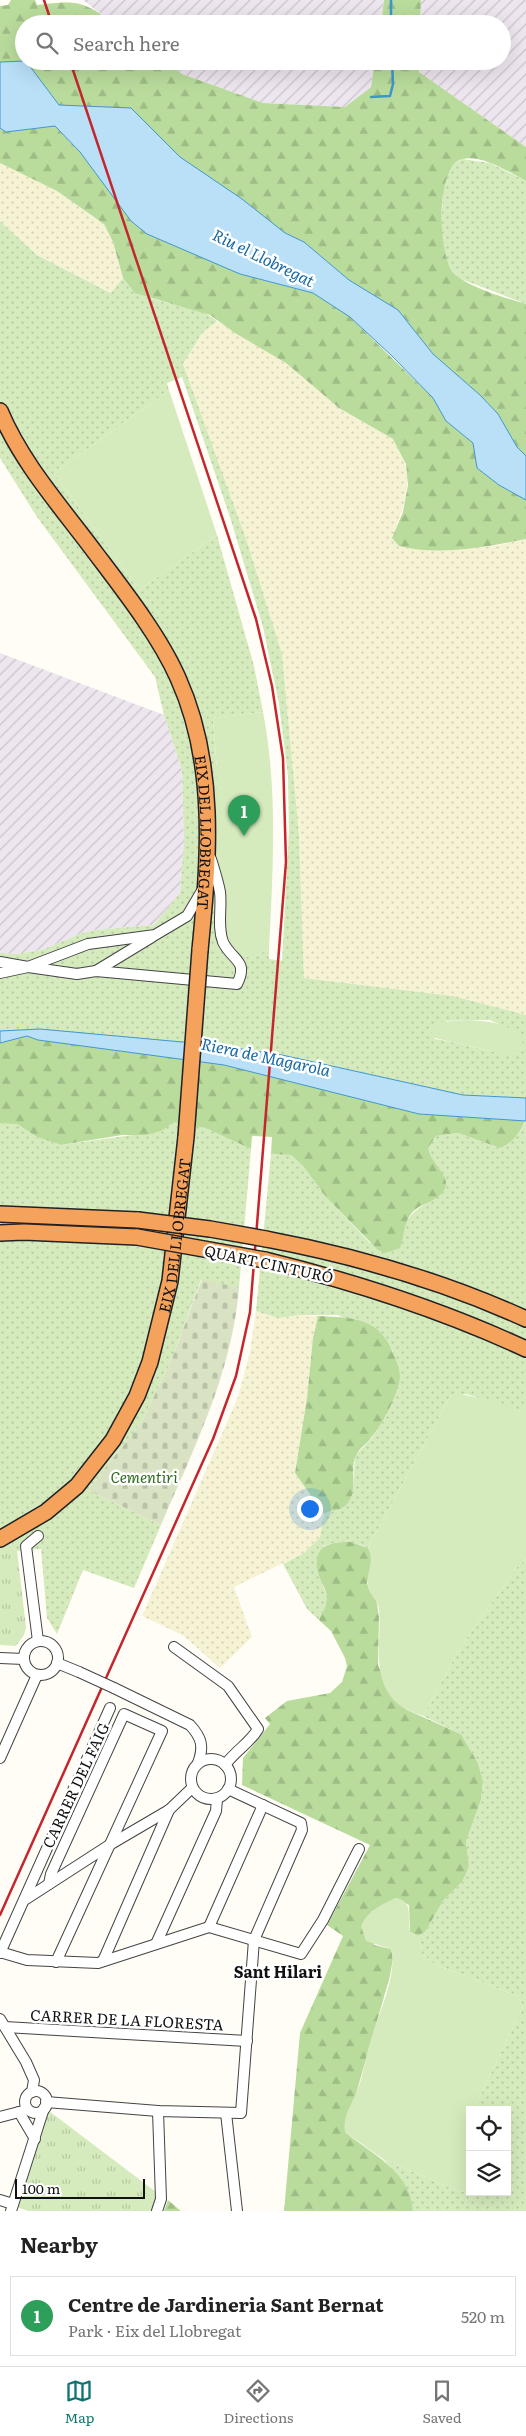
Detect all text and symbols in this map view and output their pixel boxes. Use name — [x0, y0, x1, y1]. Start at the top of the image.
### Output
search box — [15, 15, 511, 70]
icon: search — [33, 29, 61, 57]
text: Search here — [73, 29, 180, 57]
water label: Riu el Llobregat — [209, 222, 320, 292]
street label: EIX DEL LLOBREGAT — [190, 753, 219, 911]
pin: 1 — [228, 795, 260, 836]
water label: Riera de Magarola — [199, 1031, 334, 1082]
street label: EIX DEL LLOBREGAT — [151, 1157, 195, 1315]
street label: QUART CINTURÓ — [202, 1238, 336, 1288]
park label: Cementiri — [110, 1465, 178, 1488]
your location — [297, 1496, 323, 1522]
street label: CARRER DEL FAIG — [36, 1718, 114, 1852]
district label: Sant Hilari — [234, 1959, 322, 1983]
street label: CARRER DE LA FLORESTA — [30, 2002, 224, 2036]
map controls — [466, 2106, 511, 2196]
button: locate — [466, 2106, 511, 2151]
button: layers — [466, 2151, 511, 2196]
scale bar — [15, 2176, 145, 2199]
text: 100 m — [22, 2178, 60, 2198]
text: Nearby — [20, 2228, 98, 2259]
text: Centre de Jardineria Sant Bernat — [68, 2290, 384, 2318]
text: 1 — [34, 2304, 40, 2328]
text: 520 m — [461, 2304, 505, 2328]
text: Park · Eix del Llobregat — [68, 2318, 241, 2342]
tab: Map — [65, 2377, 94, 2427]
tab: Directions — [223, 2377, 293, 2427]
tab: Saved — [422, 2377, 461, 2427]

